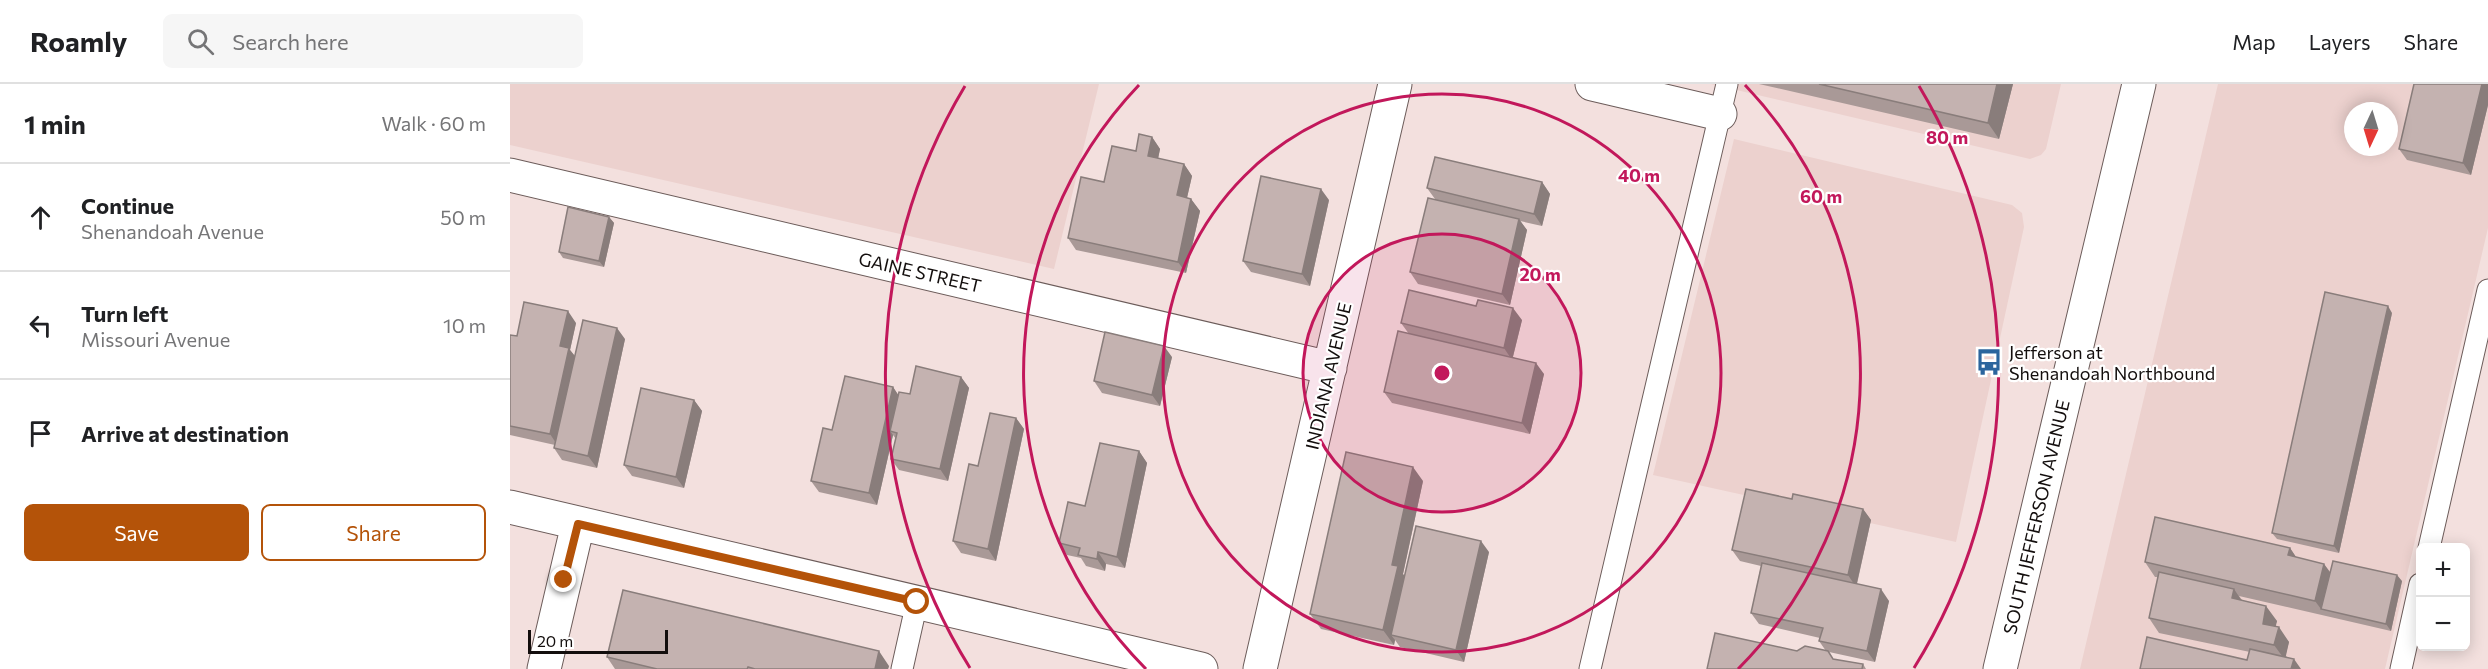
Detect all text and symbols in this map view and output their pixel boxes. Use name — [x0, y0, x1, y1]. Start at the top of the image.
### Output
search box — [163, 14, 583, 68]
text: Roamly — [30, 24, 127, 58]
icon: search — [184, 25, 217, 58]
text: Search here — [232, 28, 349, 55]
text: Map — [2232, 29, 2276, 54]
text: Layers — [2309, 29, 2371, 54]
text: Share — [2404, 29, 2458, 54]
north arrow — [2344, 102, 2398, 156]
text: 1 min — [24, 108, 86, 139]
text: Walk · 60 m — [381, 111, 486, 135]
text: 80 m — [1926, 126, 1968, 148]
text: 40 m — [1618, 164, 1660, 186]
text: 60 m — [1800, 185, 1842, 207]
text: Continue — [81, 192, 174, 219]
icon: ahead — [24, 201, 57, 234]
text: 50 m — [440, 205, 486, 229]
text: Shenandoah Avenue — [81, 219, 264, 243]
street label: GAINE STREET — [857, 247, 983, 297]
text: 20 m — [1519, 263, 1561, 285]
text: Turn left — [81, 300, 168, 327]
street label: INDIANA AVENUE — [1300, 300, 1356, 452]
icon: left — [24, 309, 57, 342]
text: 10 m — [443, 313, 486, 337]
text: Missouri Avenue — [81, 327, 230, 351]
place label: Jefferson at Shenandoah Northbound — [2009, 341, 2215, 384]
bus stop icon: Jefferson at Shenandoah Northbound — [1974, 347, 2004, 377]
centre of rings — [1432, 363, 1452, 383]
street label: SOUTH JEFFERSON AVENUE — [1998, 398, 2074, 636]
icon: arrive — [24, 417, 57, 450]
text: Arrive at destination — [81, 420, 289, 447]
button: Save — [24, 504, 249, 561]
button: Share — [261, 504, 486, 561]
map controls — [2416, 543, 2470, 651]
button: + — [2416, 543, 2470, 597]
route end — [550, 566, 576, 592]
route start — [903, 588, 929, 614]
button: − — [2416, 597, 2470, 651]
scale bar — [528, 627, 668, 654]
text: 20 m — [537, 631, 573, 650]

